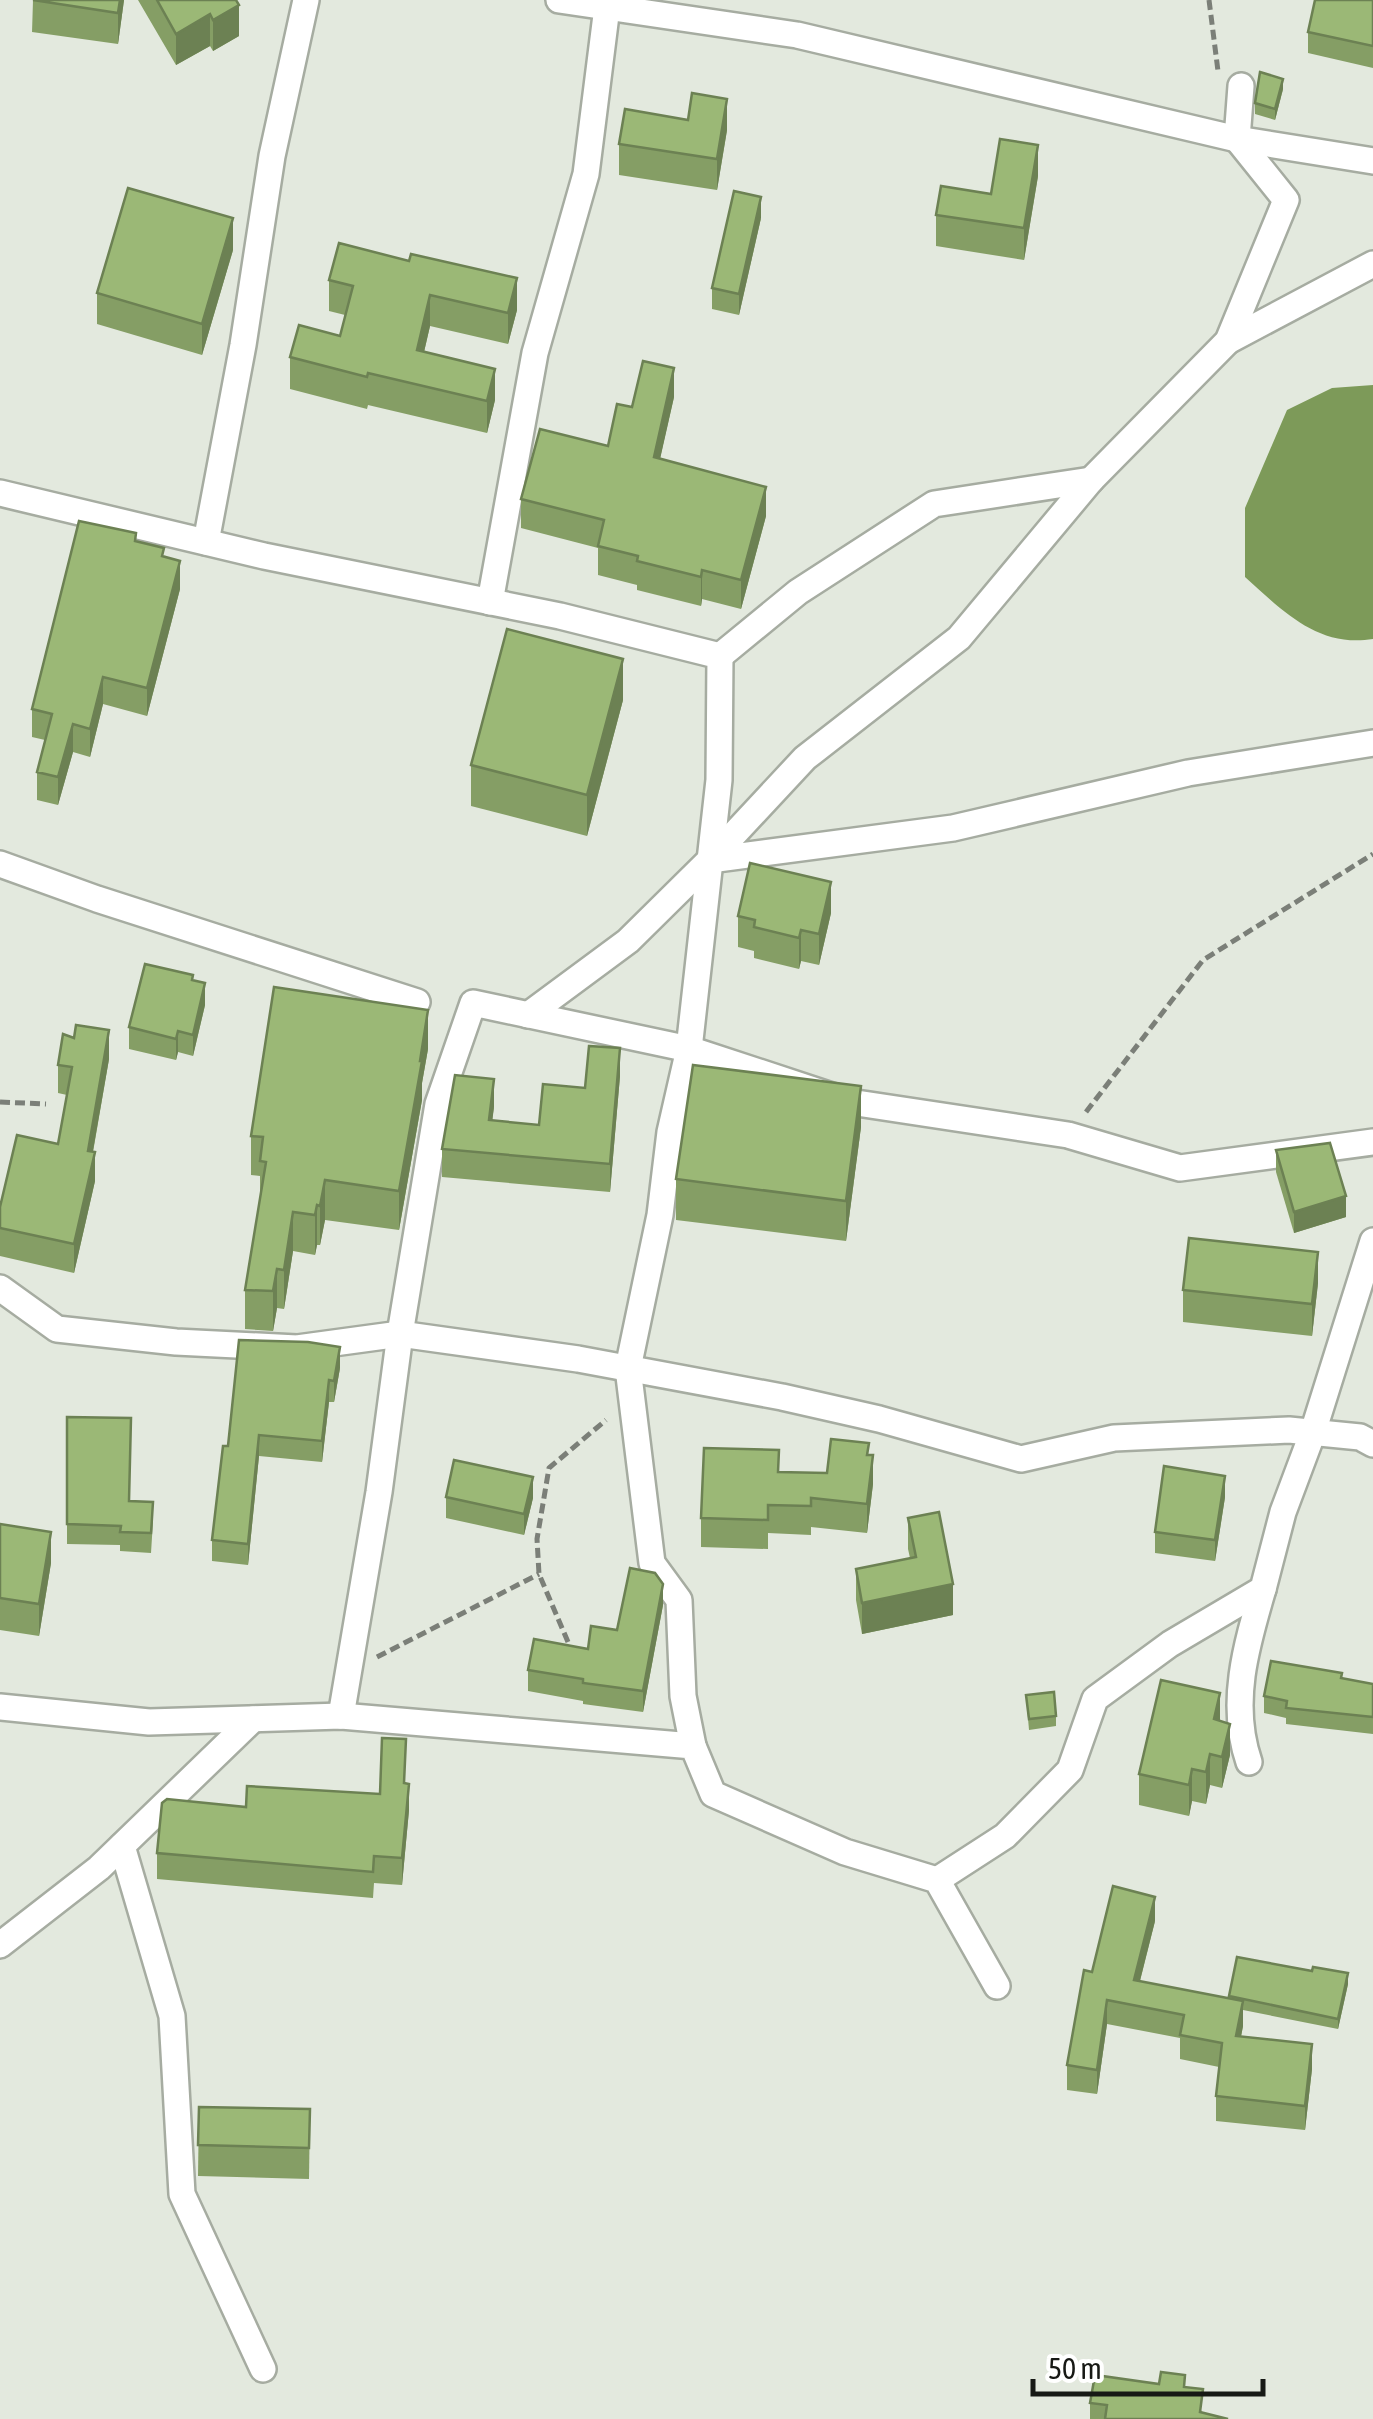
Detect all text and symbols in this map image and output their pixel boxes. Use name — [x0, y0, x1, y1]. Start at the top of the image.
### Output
scale bar — [1033, 2334, 1263, 2396]
text: 50 m — [1048, 2351, 1102, 2385]

